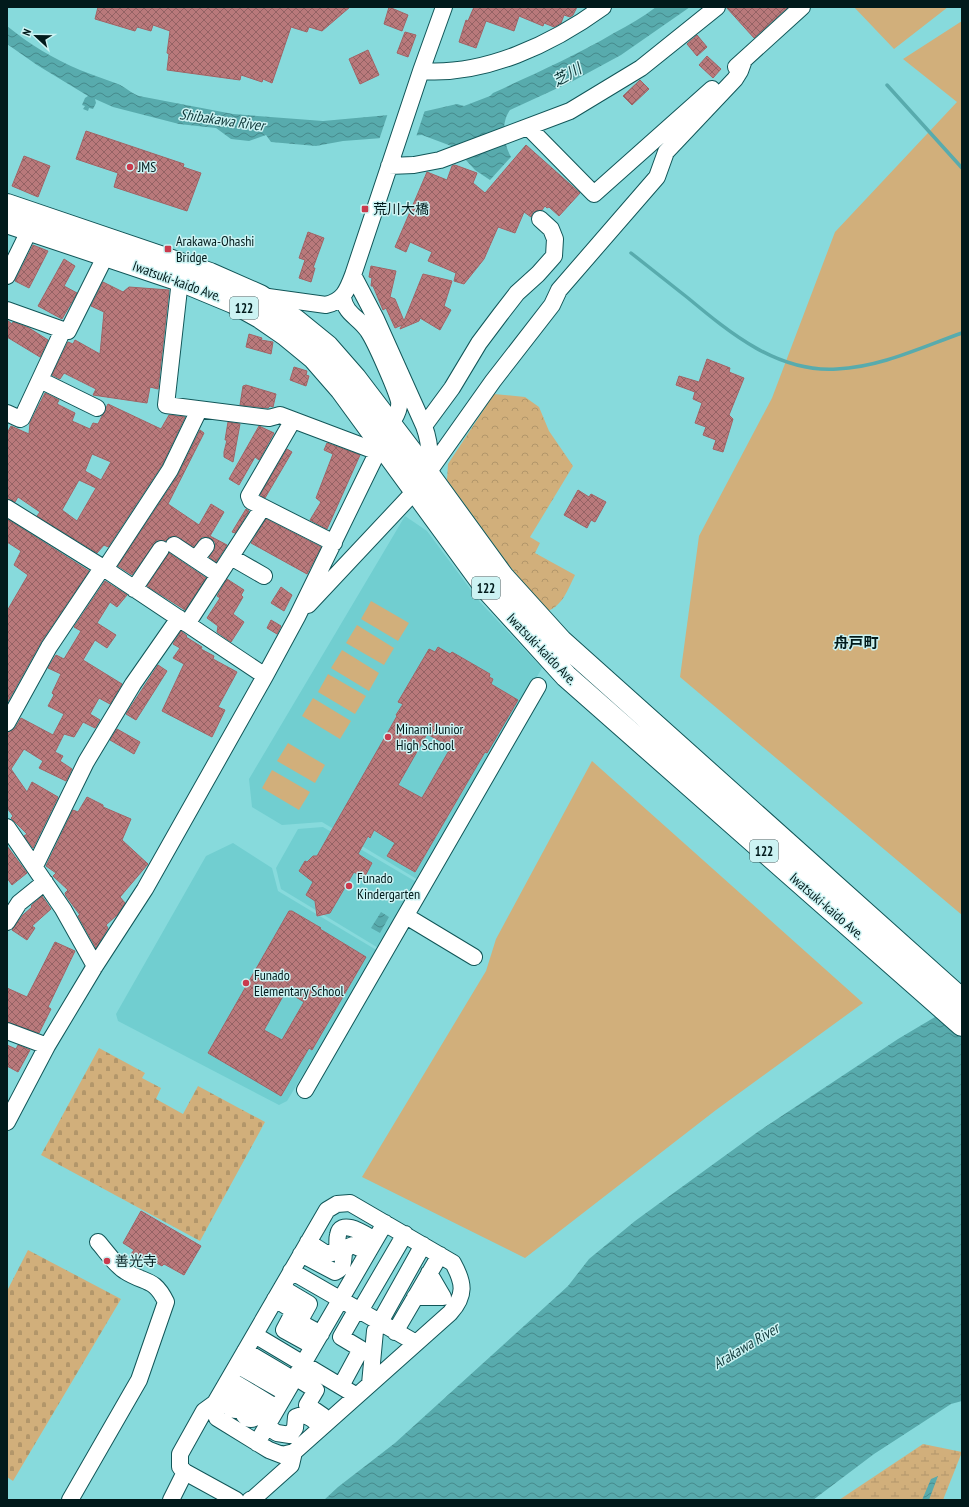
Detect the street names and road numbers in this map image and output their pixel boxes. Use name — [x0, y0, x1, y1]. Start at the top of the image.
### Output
street label: Iwatsuki-kaido Ave. — [130, 257, 224, 305]
road number: 122 — [230, 297, 258, 319]
road number: 122 — [472, 577, 500, 599]
street label: Iwatsuki-kaido Ave. — [503, 609, 581, 689]
road number: 122 — [750, 840, 778, 862]
street label: Iwatsuki-kaido Ave. — [786, 869, 868, 943]

